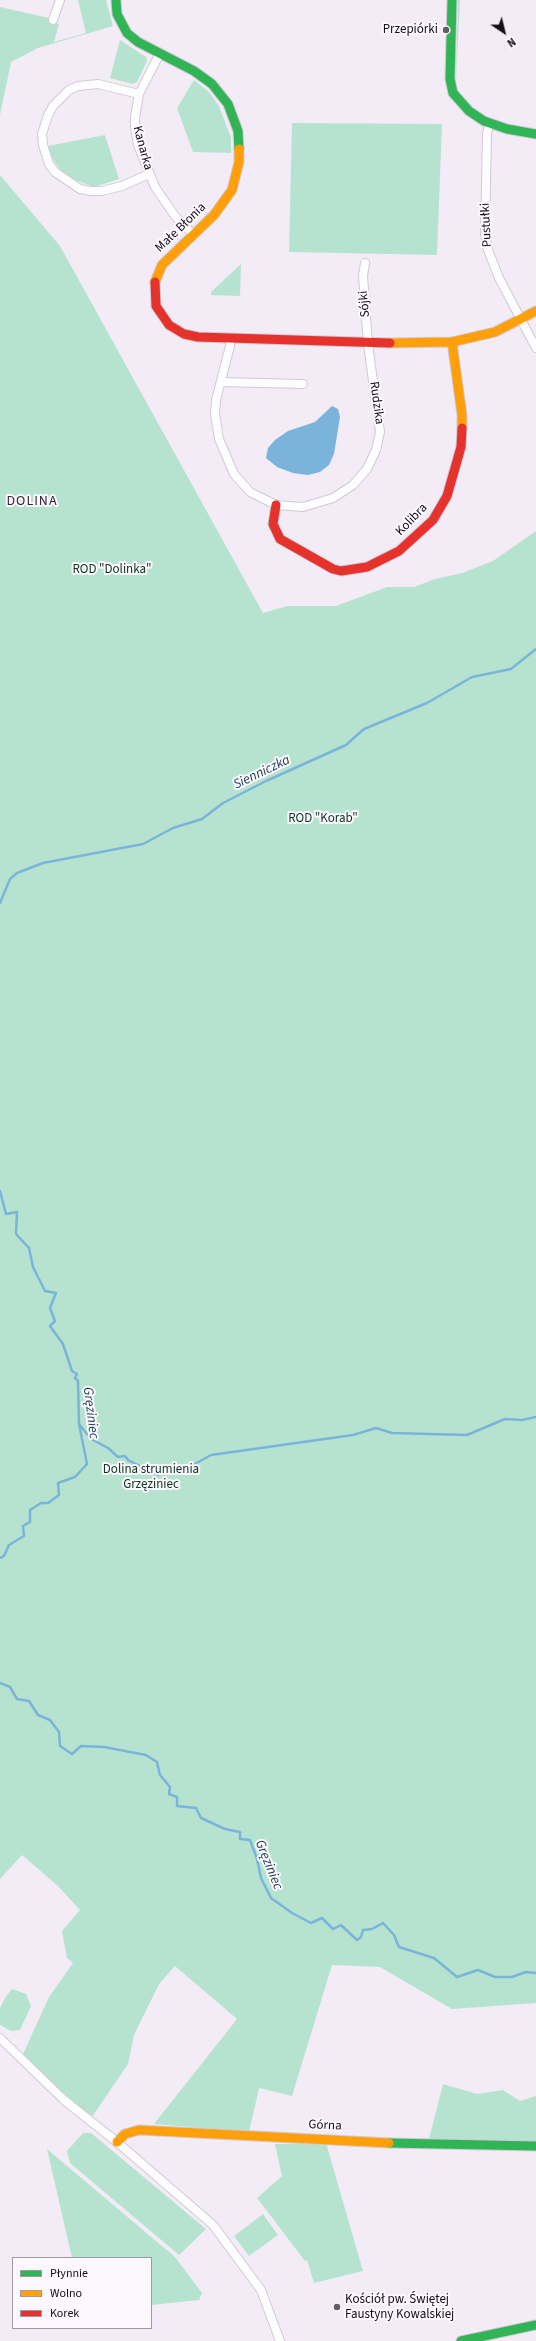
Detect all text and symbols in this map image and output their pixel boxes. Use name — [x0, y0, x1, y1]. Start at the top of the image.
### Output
north arrow — [484, 12, 524, 52]
place label: Przepiórki — [383, 22, 438, 38]
marker: Przepiórki — [441, 25, 451, 35]
text: N — [504, 34, 518, 50]
street label: Kanarka — [129, 124, 155, 172]
street label: Małe Błonia — [152, 200, 210, 256]
street label: Pustułki — [478, 202, 496, 248]
street label: Sójki — [356, 290, 374, 318]
street label: Rudzika — [365, 380, 387, 426]
district label: DOLINA — [6, 494, 58, 510]
street label: Kolibra — [393, 501, 431, 539]
park label: ROD "Dolinka" — [72, 562, 152, 578]
water label: Sienniczka — [231, 752, 293, 794]
park label: ROD "Korab" — [288, 811, 358, 827]
water label: Gręziniec — [78, 1386, 102, 1440]
park label: Dolina strumienia Grzęziniec — [103, 1462, 199, 1493]
water label: Gręziniec — [250, 1838, 286, 1892]
street label: Górna — [308, 2117, 342, 2135]
legend — [12, 2257, 152, 2329]
text: Płynnie — [50, 2265, 88, 2282]
text: Wolno — [50, 2285, 82, 2302]
place label: Kościół pw. Świętej Faustyny Kowalskiej — [345, 2292, 454, 2323]
marker: Kościół pw. Świętej Faustyny Kowalskiej — [332, 2302, 342, 2312]
text: Korek — [50, 2305, 79, 2322]

